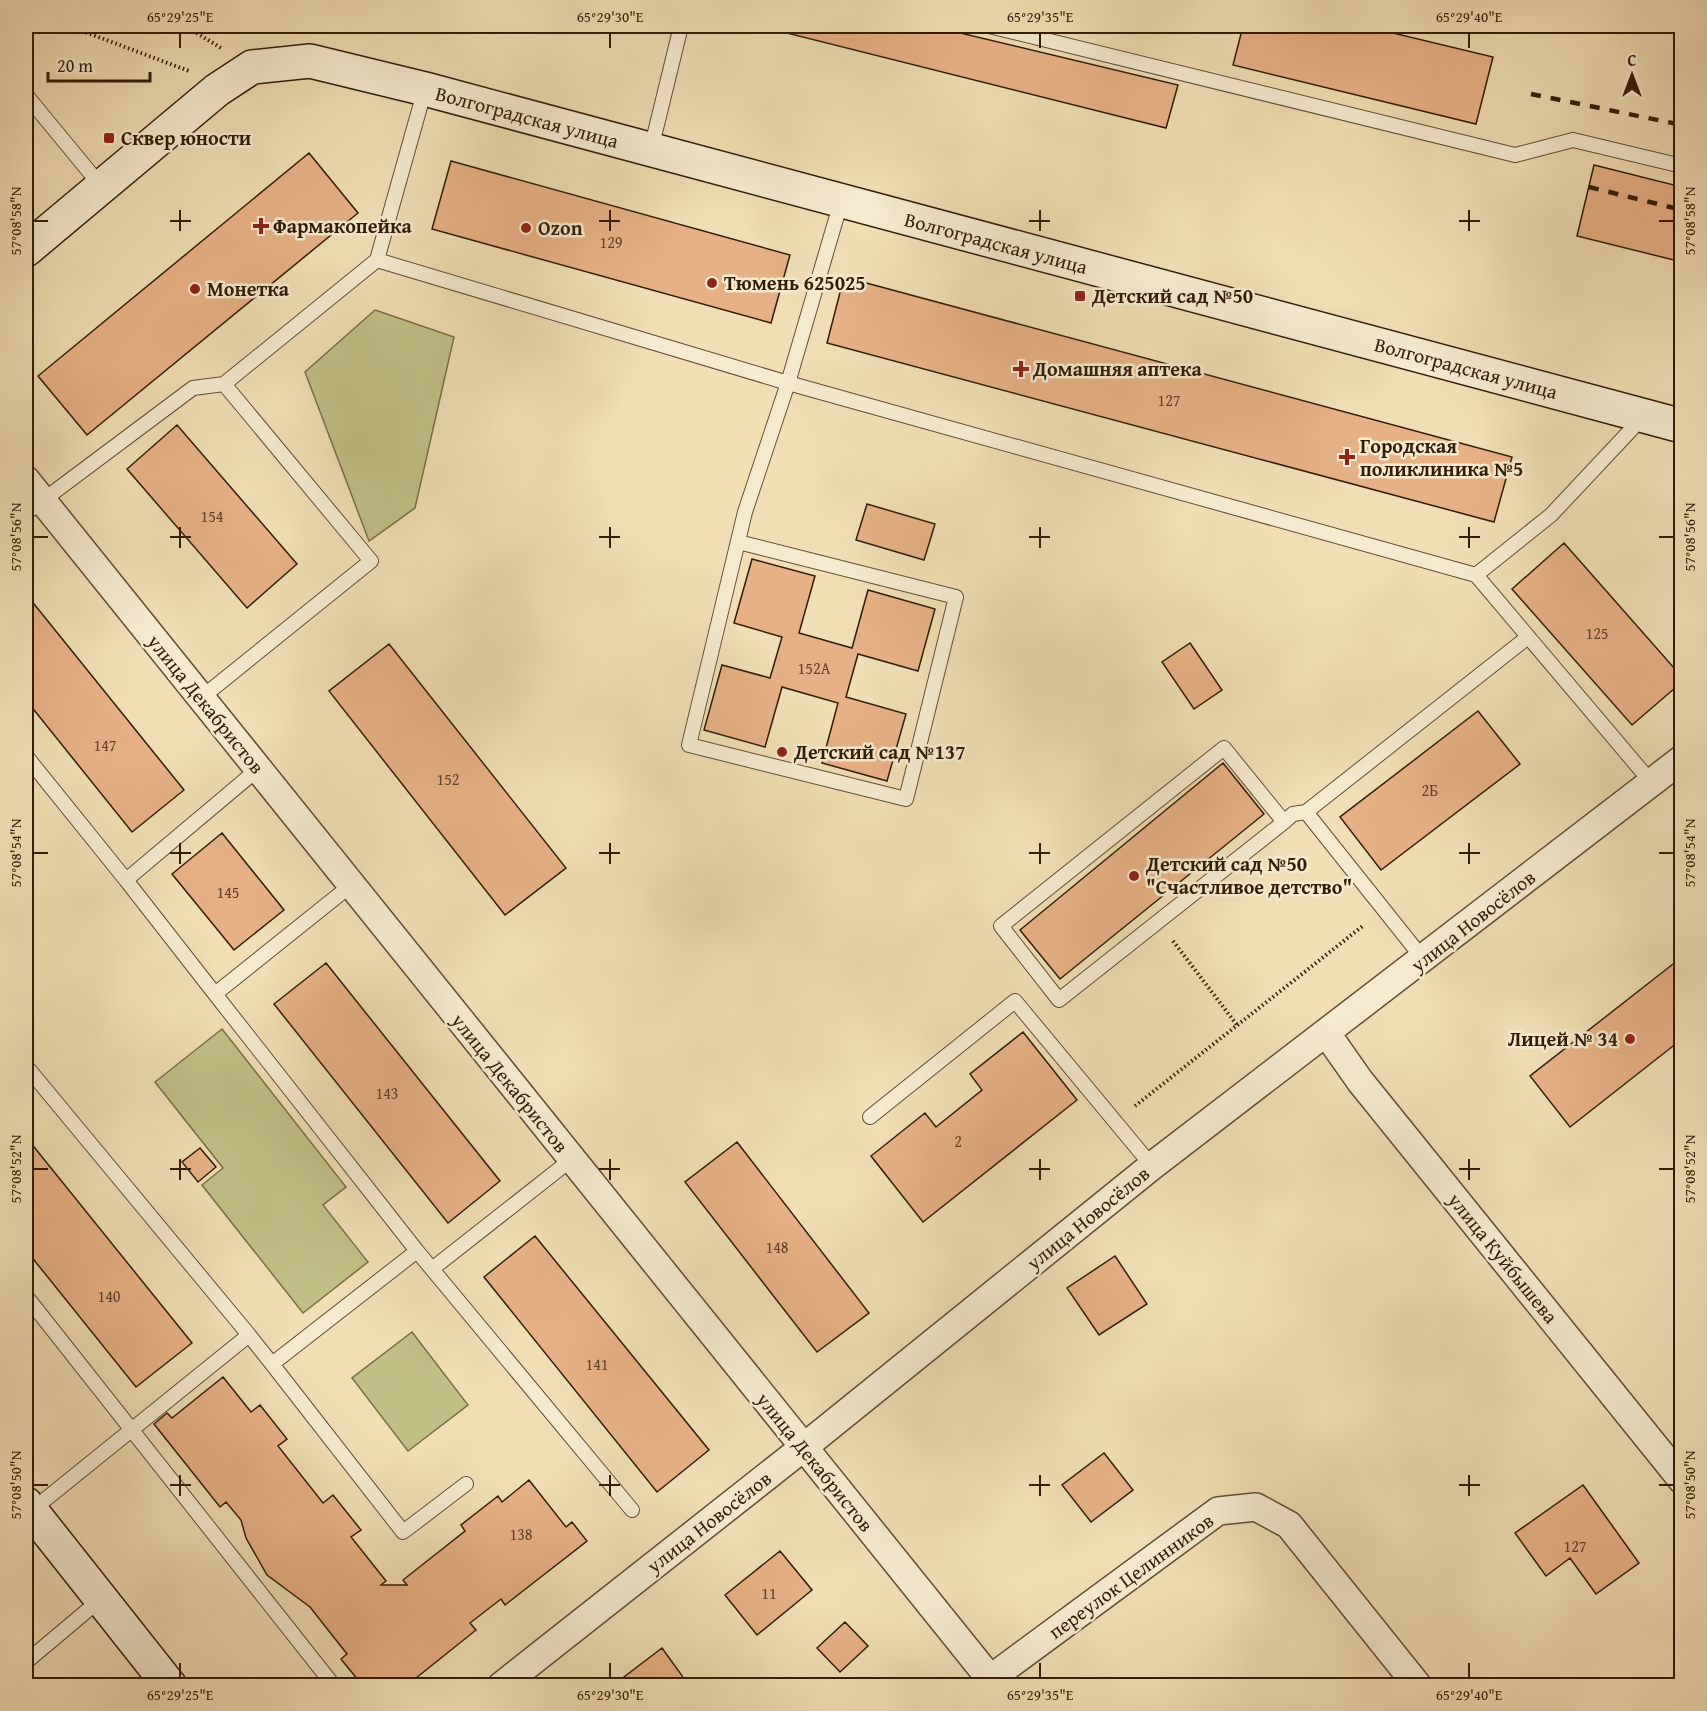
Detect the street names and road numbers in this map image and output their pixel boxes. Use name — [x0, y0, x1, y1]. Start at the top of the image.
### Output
street label: Волгоградская улица — [432, 78, 622, 155]
street label: Волгоградская улица — [901, 204, 1091, 281]
street label: Волгоградская улица — [1371, 329, 1561, 406]
street label: улица Декабристов — [140, 627, 272, 780]
street label: улица Новосёлов — [1403, 863, 1541, 979]
street label: улица Декабристов — [444, 1006, 576, 1159]
street label: улица Новосёлов — [1019, 1159, 1156, 1277]
street label: улица Куйбышева — [1441, 1185, 1566, 1330]
street label: улица Декабристов — [749, 1385, 881, 1538]
street label: улица Новосёлов — [639, 1464, 777, 1580]
street label: переулок Целинников — [1042, 1506, 1219, 1645]

